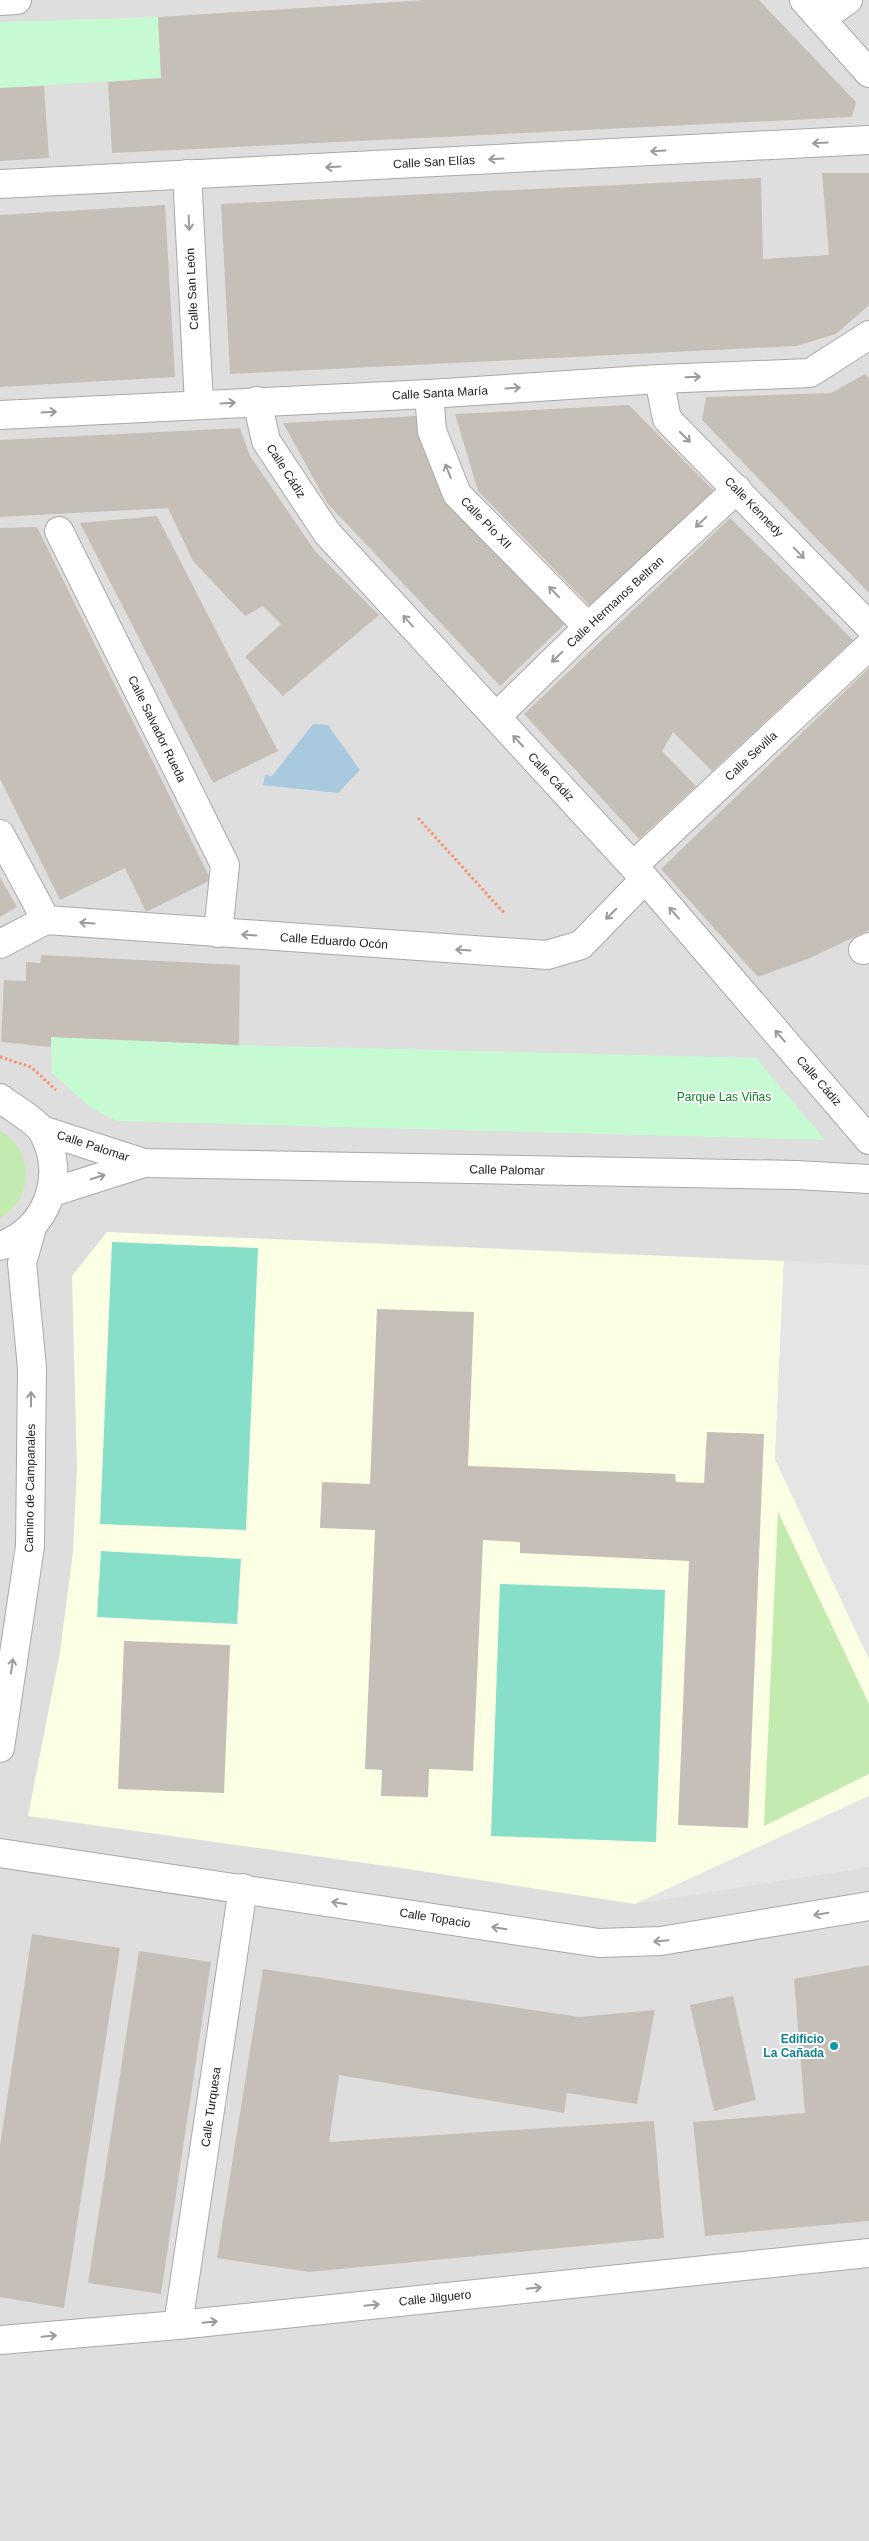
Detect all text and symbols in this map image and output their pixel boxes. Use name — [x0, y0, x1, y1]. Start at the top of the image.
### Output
one-way arrow — [813, 138, 829, 147]
one-way arrow — [650, 146, 666, 155]
street label: Calle San Elías — [393, 153, 475, 171]
one-way arrow — [488, 154, 504, 163]
one-way arrow — [326, 162, 342, 172]
one-way arrow — [185, 215, 194, 231]
street label: Calle San León — [183, 248, 201, 330]
one-way arrow — [684, 373, 700, 382]
street label: Calle Santa María — [392, 383, 489, 403]
one-way arrow — [505, 384, 521, 393]
one-way arrow — [220, 398, 236, 407]
one-way arrow — [40, 408, 56, 417]
one-way arrow — [679, 430, 691, 443]
street label: Calle Cádiz — [263, 441, 309, 501]
one-way arrow — [443, 464, 452, 479]
street label: Calle Kennedy — [722, 474, 786, 540]
street label: Calle Pío XII — [458, 494, 514, 552]
one-way arrow — [695, 516, 708, 528]
one-way arrow — [793, 547, 805, 559]
street label: Calle Hermanos Beltran — [564, 553, 666, 651]
one-way arrow — [548, 586, 560, 598]
one-way arrow — [402, 615, 414, 628]
one-way arrow — [551, 651, 563, 663]
street label: Calle Salvador Rueda — [125, 673, 189, 785]
street label: Calle Sevilla — [722, 728, 780, 784]
one-way arrow — [512, 735, 524, 748]
street label: Calle Cádiz — [525, 750, 577, 804]
one-way arrow — [669, 907, 680, 920]
one-way arrow — [605, 908, 617, 920]
one-way arrow — [79, 918, 95, 928]
one-way arrow — [241, 930, 257, 940]
street label: Calle Eduardo Ocón — [280, 930, 388, 952]
one-way arrow — [455, 945, 471, 954]
one-way arrow — [774, 1030, 786, 1043]
street label: Calle Cádiz — [794, 1053, 844, 1109]
park label: Parque Las Viñas — [677, 1090, 771, 1104]
street label: Calle Palomar — [55, 1128, 131, 1164]
street label: Calle Palomar — [469, 1162, 545, 1178]
one-way arrow — [90, 1172, 106, 1182]
one-way arrow — [27, 1392, 36, 1408]
street label: Camino de Campanales — [22, 1424, 38, 1552]
one-way arrow — [8, 1658, 18, 1674]
one-way arrow — [331, 1898, 347, 1908]
street label: Calle Topacio — [398, 1905, 472, 1931]
one-way arrow — [813, 1910, 829, 1920]
one-way arrow — [492, 1923, 508, 1933]
one-way arrow — [653, 1936, 669, 1946]
place label: Edificio La Cañada — [763, 2032, 824, 2060]
marker: Edificio La Cañada — [828, 2040, 840, 2052]
street label: Calle Turquesa — [198, 2066, 224, 2148]
one-way arrow — [525, 2283, 541, 2293]
street label: Calle Jilguero — [398, 2287, 472, 2309]
one-way arrow — [364, 2300, 380, 2310]
one-way arrow — [202, 2317, 218, 2327]
one-way arrow — [40, 2331, 56, 2341]

